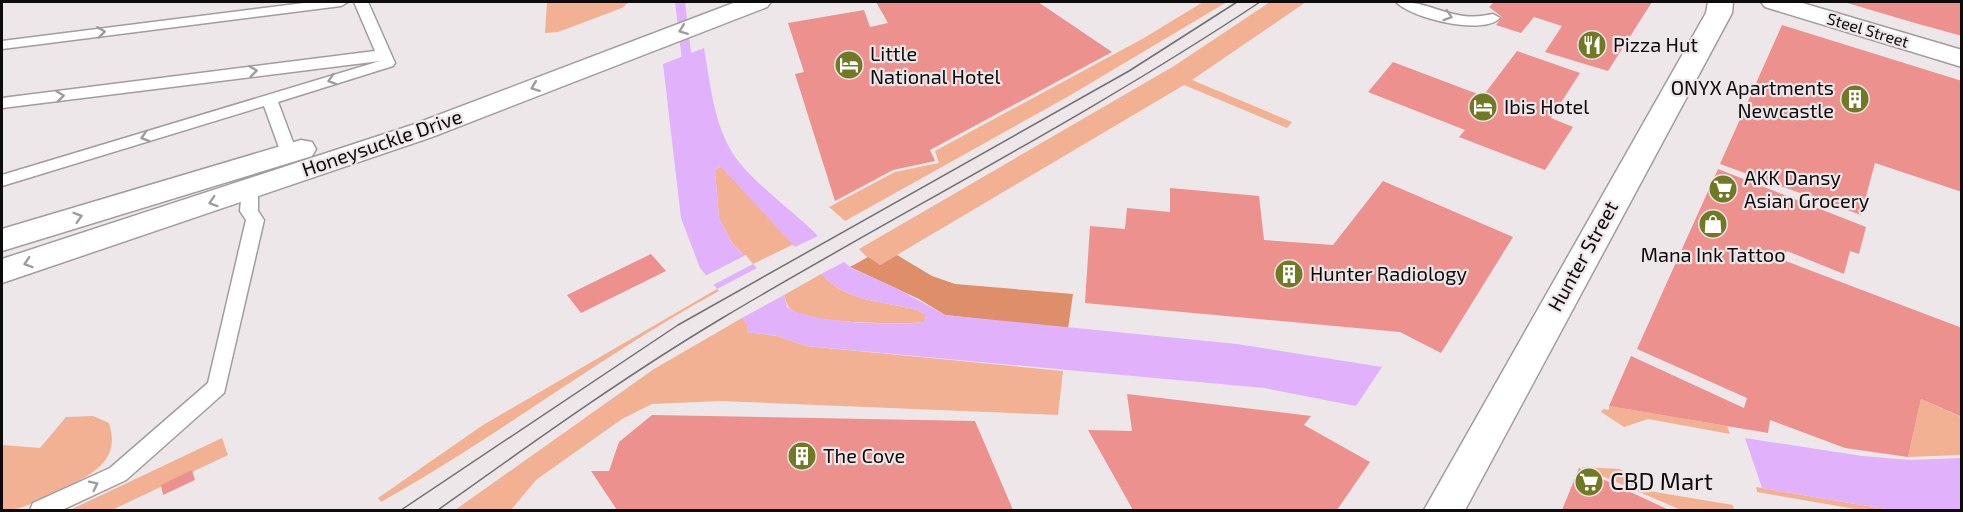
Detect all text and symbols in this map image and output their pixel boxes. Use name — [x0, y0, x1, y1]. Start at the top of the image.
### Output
street label: Steel Street — [1825, 8, 1911, 51]
one-way arrow — [1442, 9, 1453, 21]
one-way arrow — [678, 23, 689, 35]
one-way arrow — [97, 27, 106, 39]
restaurant icon: Pizza Hut — [1576, 29, 1608, 61]
place label: Pizza Hut — [1613, 32, 1698, 56]
place label: Little National Hotel — [870, 41, 1001, 88]
hotel icon: Little National Hotel — [833, 49, 865, 81]
one-way arrow — [248, 65, 258, 77]
one-way arrow — [327, 73, 338, 85]
place label: ONYX Apartments Newcastle — [1671, 75, 1834, 122]
one-way arrow — [530, 80, 541, 92]
building icon: ONYX Apartments Newcastle — [1839, 83, 1871, 115]
one-way arrow — [55, 90, 64, 102]
hotel icon: Ibis Hotel — [1467, 91, 1499, 123]
place label: Ibis Hotel — [1504, 94, 1589, 118]
street label: Honeysuckle Drive — [298, 103, 465, 181]
one-way arrow — [140, 130, 151, 142]
place label: AKK Dansy Asian Grocery — [1744, 165, 1870, 212]
supermarket icon: AKK Dansy Asian Grocery — [1707, 173, 1739, 205]
one-way arrow — [208, 194, 219, 207]
street label: Hunter Street — [1542, 196, 1622, 315]
shop icon: Mana Ink Tattoo — [1697, 208, 1729, 240]
one-way arrow — [72, 212, 83, 224]
place label: Mana Ink Tattoo — [1640, 242, 1786, 266]
one-way arrow — [23, 255, 33, 268]
building icon: Hunter Radiology — [1273, 258, 1305, 290]
place label: Hunter Radiology — [1310, 261, 1467, 285]
building icon: The Cove — [786, 440, 818, 472]
place label: The Cove — [823, 443, 905, 467]
supermarket icon: CBD Mart — [1573, 466, 1605, 498]
place label: CBD Mart — [1610, 466, 1713, 495]
one-way arrow — [87, 481, 98, 493]

